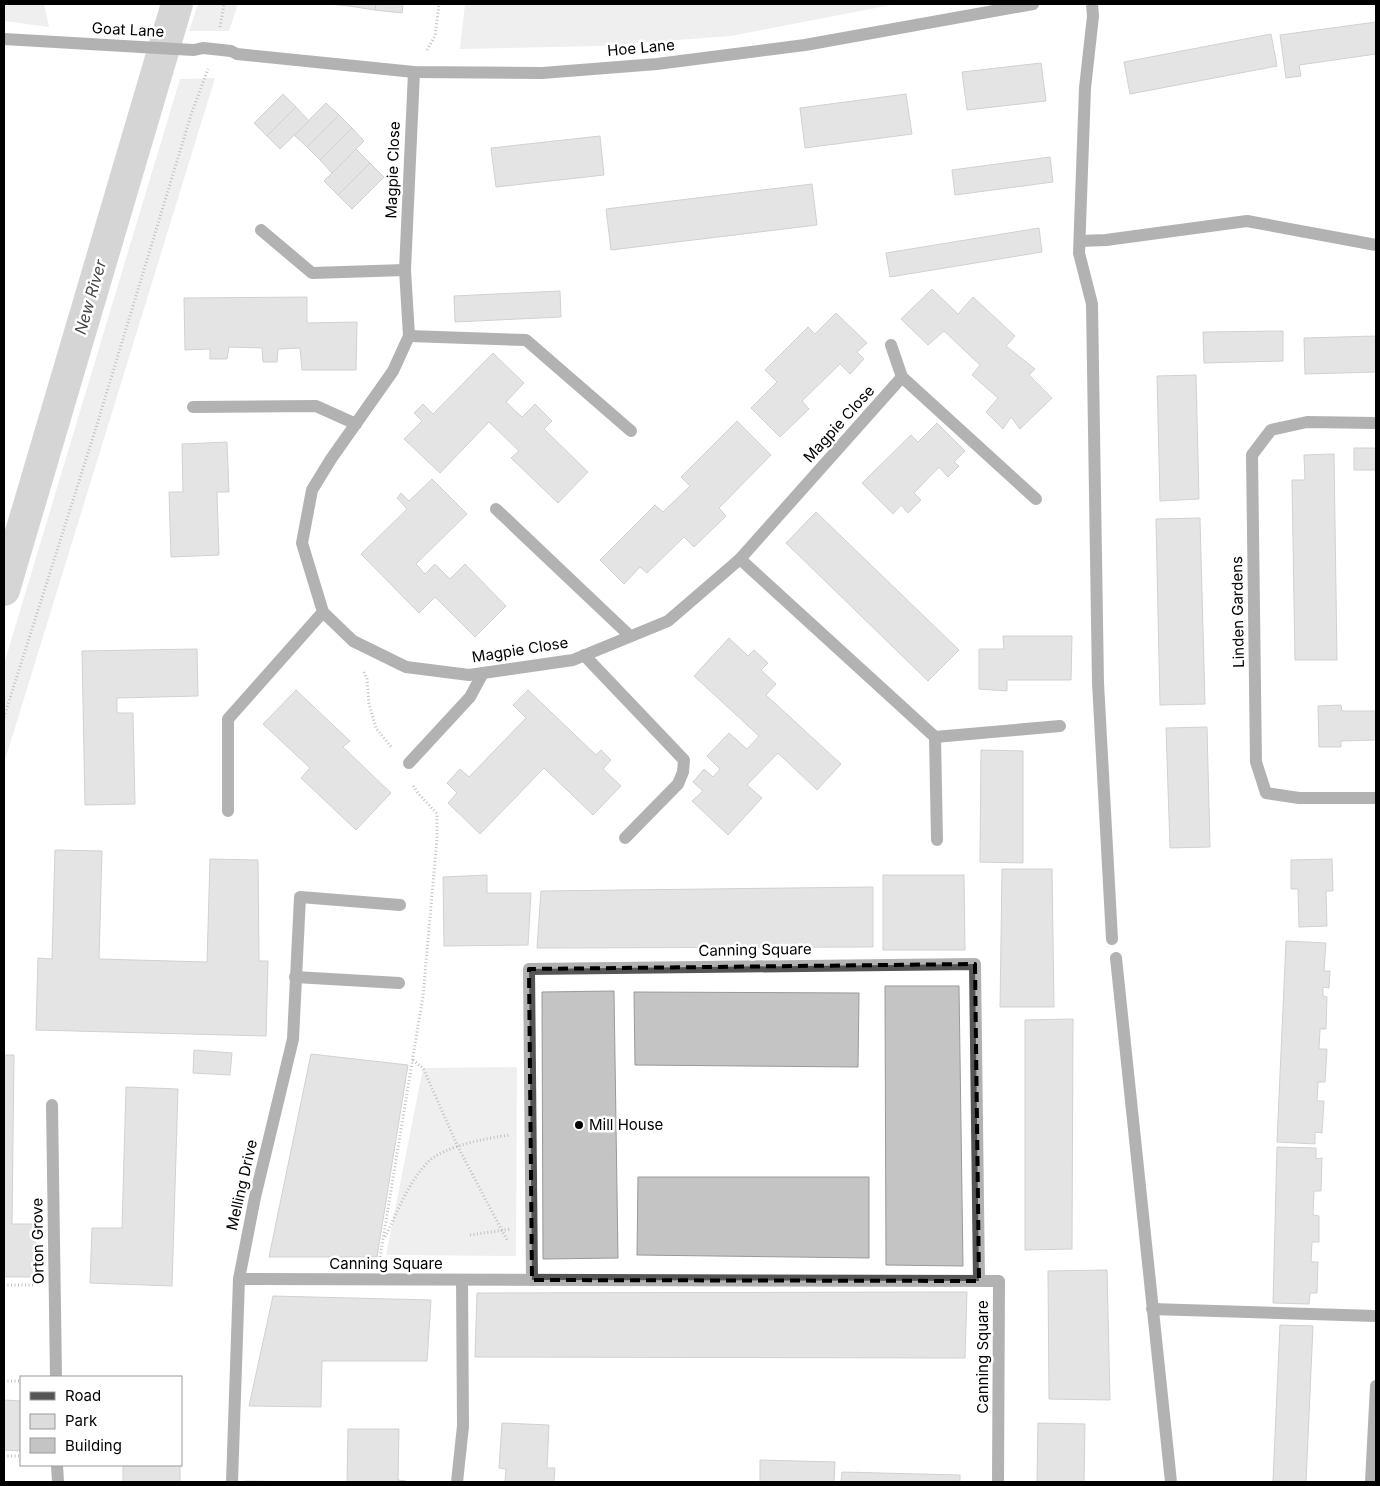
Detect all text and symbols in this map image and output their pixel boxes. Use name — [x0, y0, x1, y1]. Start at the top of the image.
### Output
street label: Goat Lane — [91, 18, 165, 41]
street label: Hoe Lane — [606, 35, 675, 60]
street label: Magpie Close — [381, 121, 404, 219]
water label: New River — [70, 256, 110, 337]
street label: Magpie Close — [799, 381, 878, 466]
street label: Linden Gardens — [1227, 556, 1248, 668]
street label: Magpie Close — [470, 633, 569, 666]
street label: Canning Square — [698, 939, 812, 960]
place label: Mill House — [589, 1115, 663, 1134]
marker: Mill House — [573, 1119, 585, 1131]
street label: Melling Drive — [222, 1138, 261, 1232]
street label: Orton Grove — [27, 1198, 48, 1284]
street label: Canning Square — [329, 1254, 443, 1273]
street label: Canning Square — [973, 1300, 992, 1414]
legend — [20, 1376, 182, 1466]
text: Road — [65, 1386, 101, 1405]
text: Park — [65, 1411, 98, 1430]
text: Building — [65, 1436, 122, 1455]

